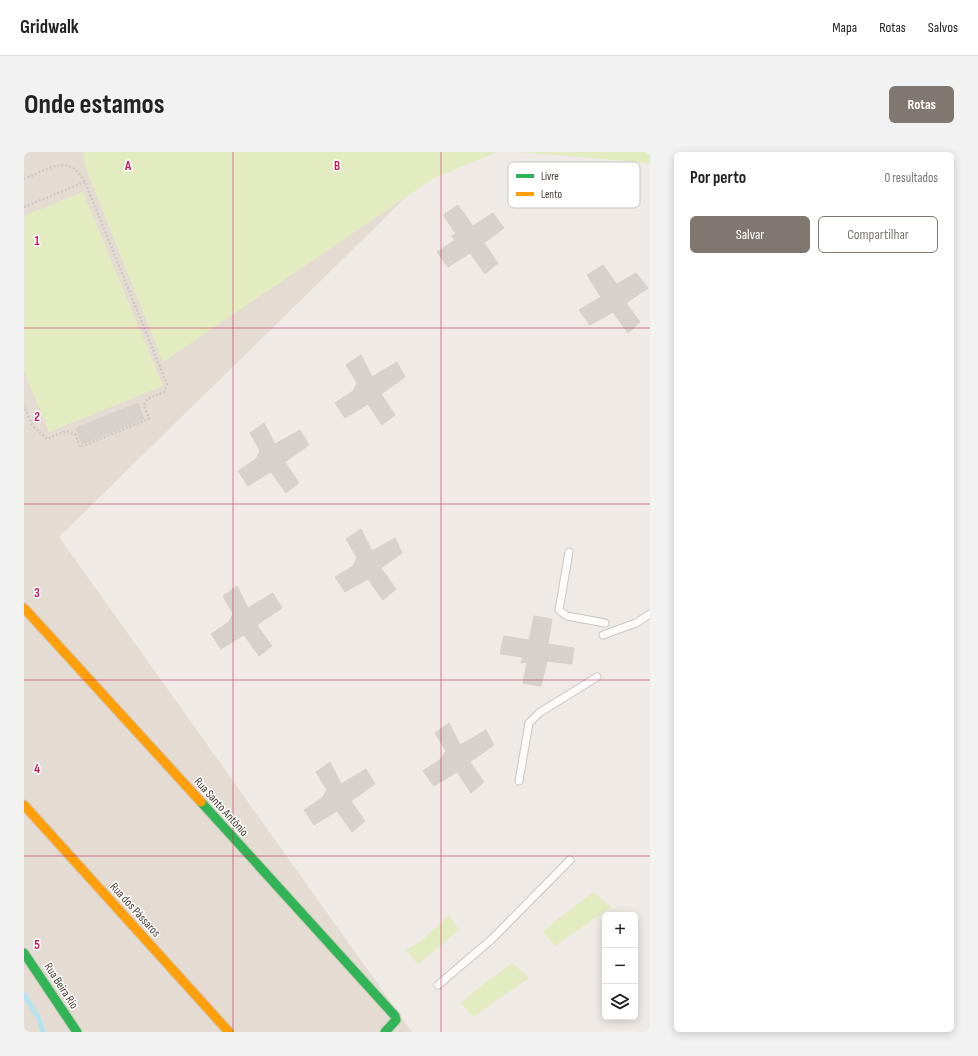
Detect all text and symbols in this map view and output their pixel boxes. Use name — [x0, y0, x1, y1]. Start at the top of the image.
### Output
text: Gridwalk — [20, 16, 79, 39]
text: Mapa — [832, 19, 857, 36]
text: Rotas — [879, 19, 906, 36]
text: Salvos — [928, 19, 958, 36]
button: Rotas — [889, 86, 954, 123]
text: Onde estamos — [24, 88, 164, 121]
text: A — [124, 158, 132, 174]
text: B — [334, 158, 340, 174]
legend — [508, 162, 640, 208]
text: Por perto — [690, 168, 746, 188]
text: Livre — [541, 170, 559, 183]
text: 0 resultados — [884, 170, 938, 186]
text: Lento — [541, 188, 562, 201]
button: Salvar — [690, 216, 810, 253]
button: Compartilhar — [818, 216, 938, 253]
text: 1 — [34, 233, 40, 249]
text: 2 — [34, 409, 40, 425]
text: 3 — [34, 585, 40, 601]
text: 4 — [34, 761, 40, 777]
street label: Rua Santo Antônio — [191, 774, 251, 840]
street label: Rua dos Pássaros — [107, 880, 163, 940]
map controls — [602, 912, 638, 1020]
button: + — [602, 912, 638, 948]
text: 5 — [34, 937, 40, 953]
button: − — [602, 948, 638, 984]
street label: Rua Beira Rio — [41, 960, 81, 1012]
button: layers — [602, 984, 638, 1020]

